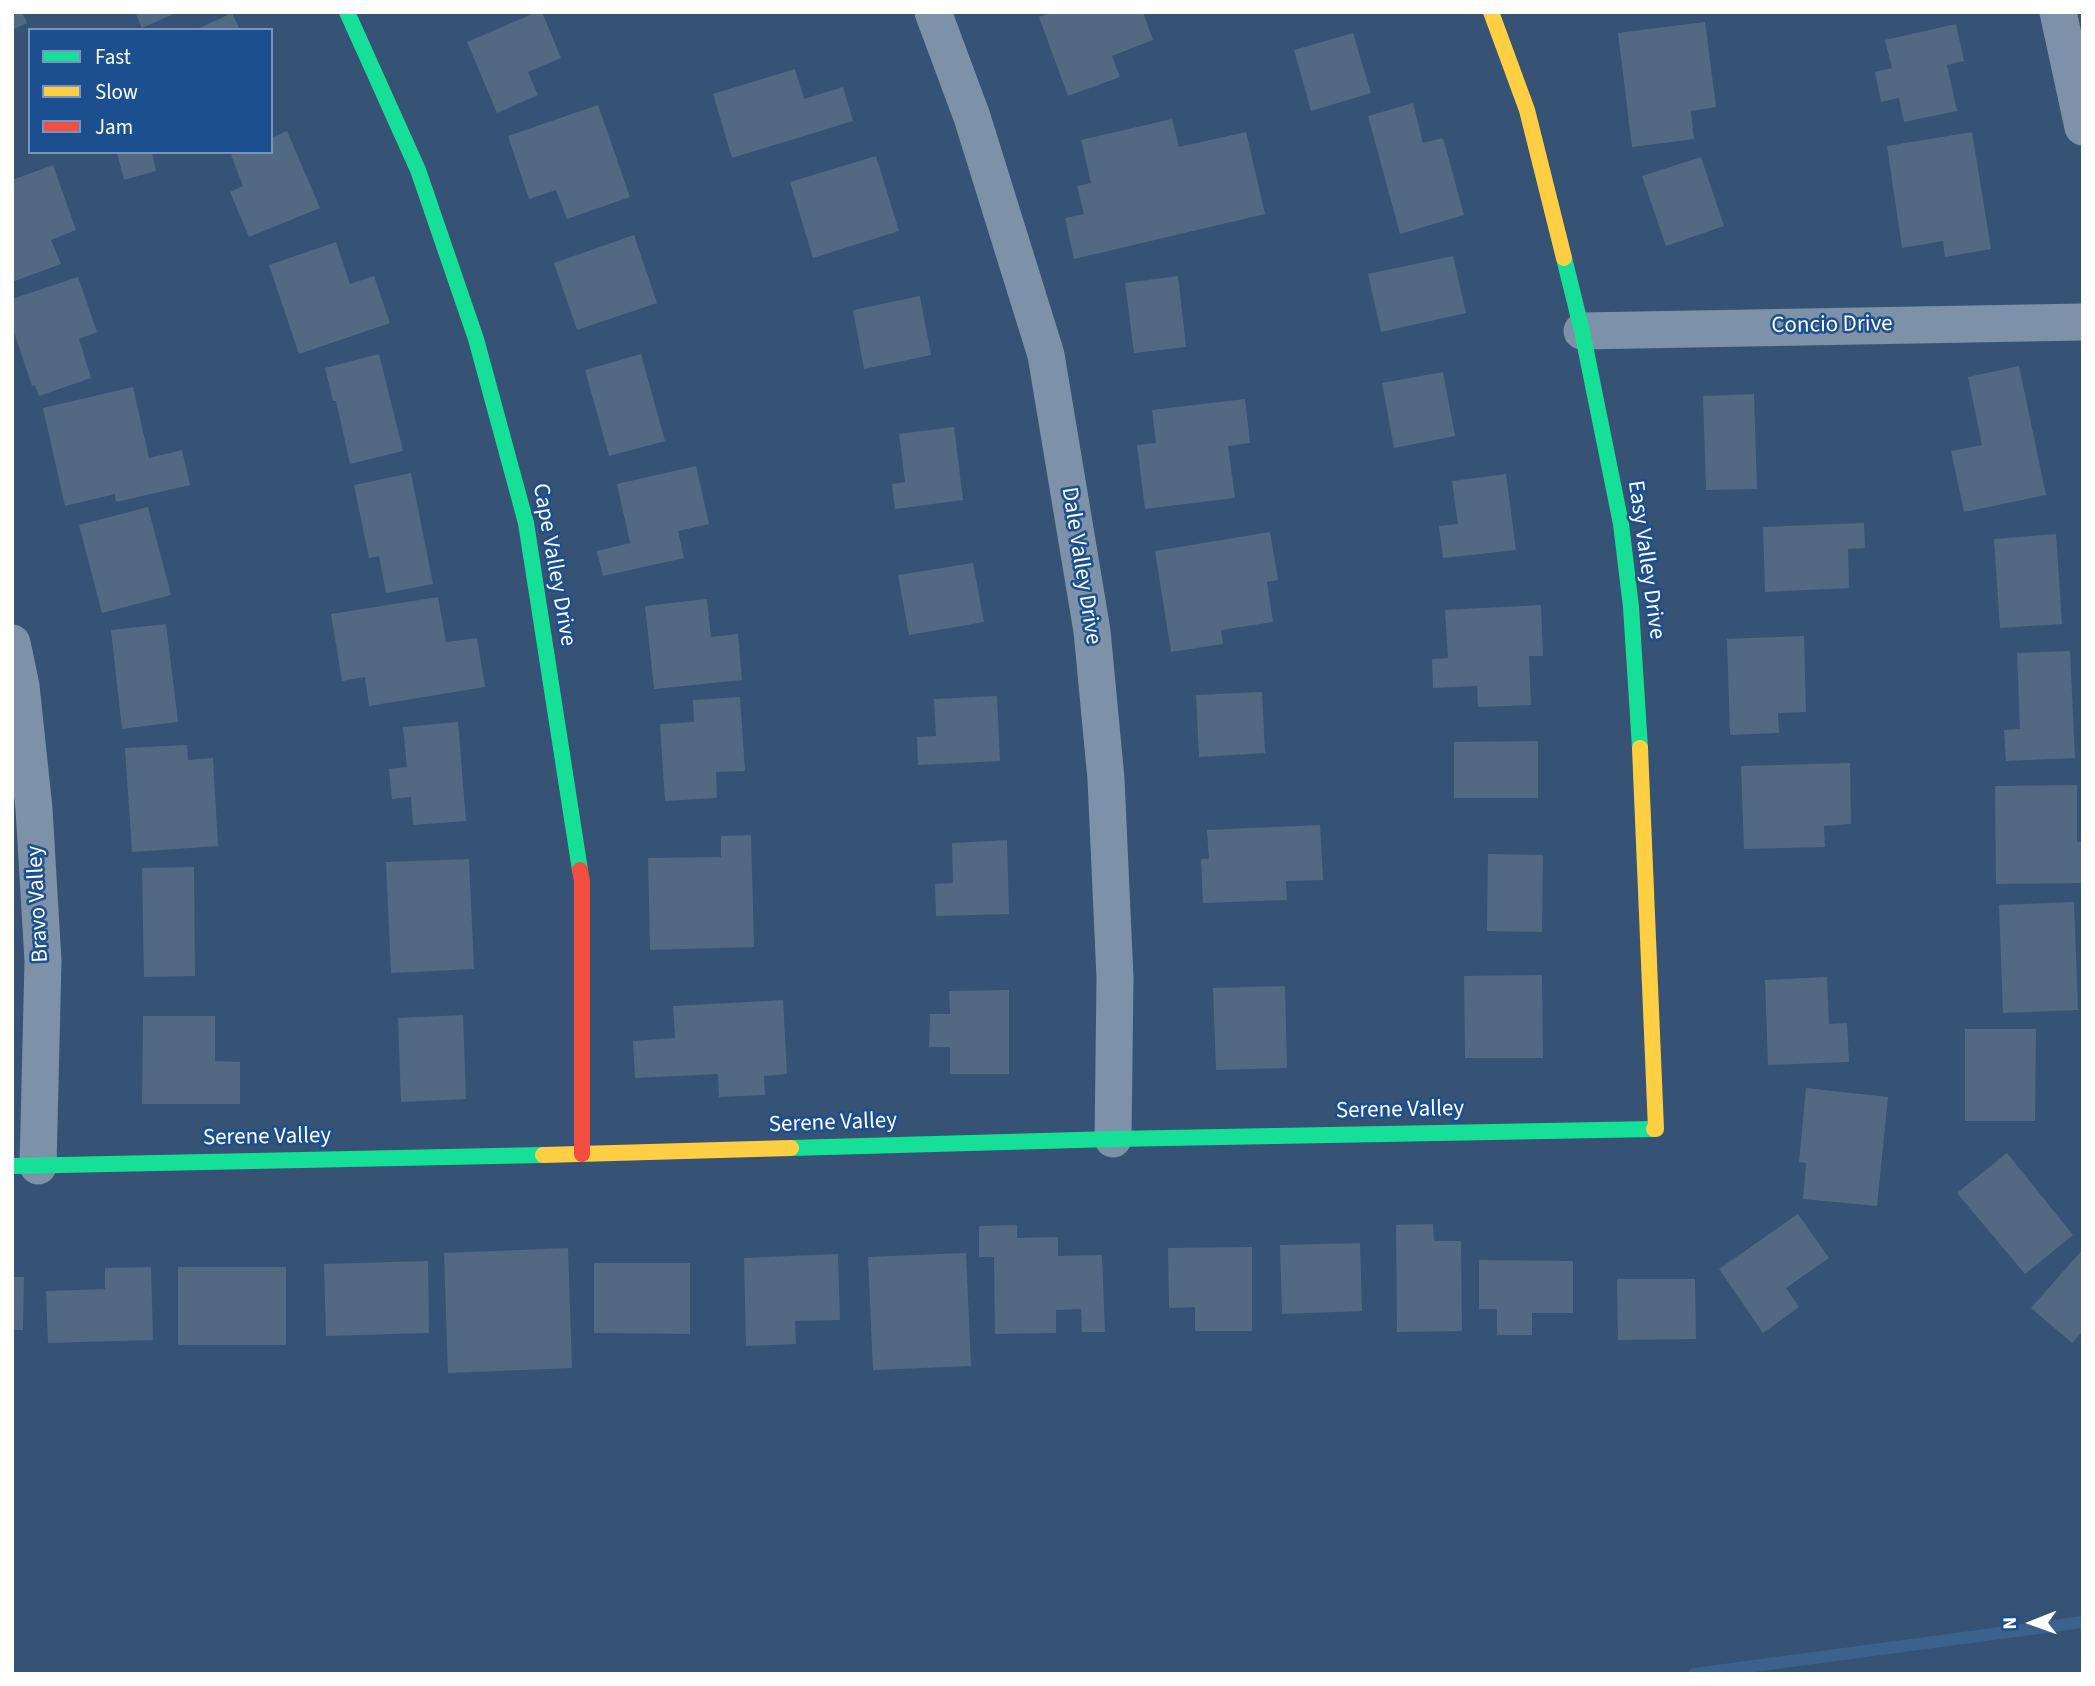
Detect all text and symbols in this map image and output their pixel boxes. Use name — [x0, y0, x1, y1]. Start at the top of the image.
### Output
legend — [28, 28, 273, 154]
text: Fast — [95, 42, 131, 72]
text: Slow — [95, 77, 138, 107]
text: Jam — [95, 112, 133, 142]
street label: Concio Drive — [1771, 311, 1893, 341]
street label: Easy Valley Drive — [1620, 479, 1670, 641]
street label: Cape Valley Drive — [525, 481, 581, 649]
street label: Dale Valley Drive — [1054, 485, 1106, 647]
street label: Bravo Valley — [22, 845, 56, 963]
street label: Serene Valley — [1336, 1096, 1464, 1126]
street label: Serene Valley — [768, 1108, 898, 1140]
street label: Serene Valley — [203, 1123, 331, 1153]
north arrow — [1997, 1588, 2067, 1658]
text: N — [1997, 1617, 2024, 1630]

